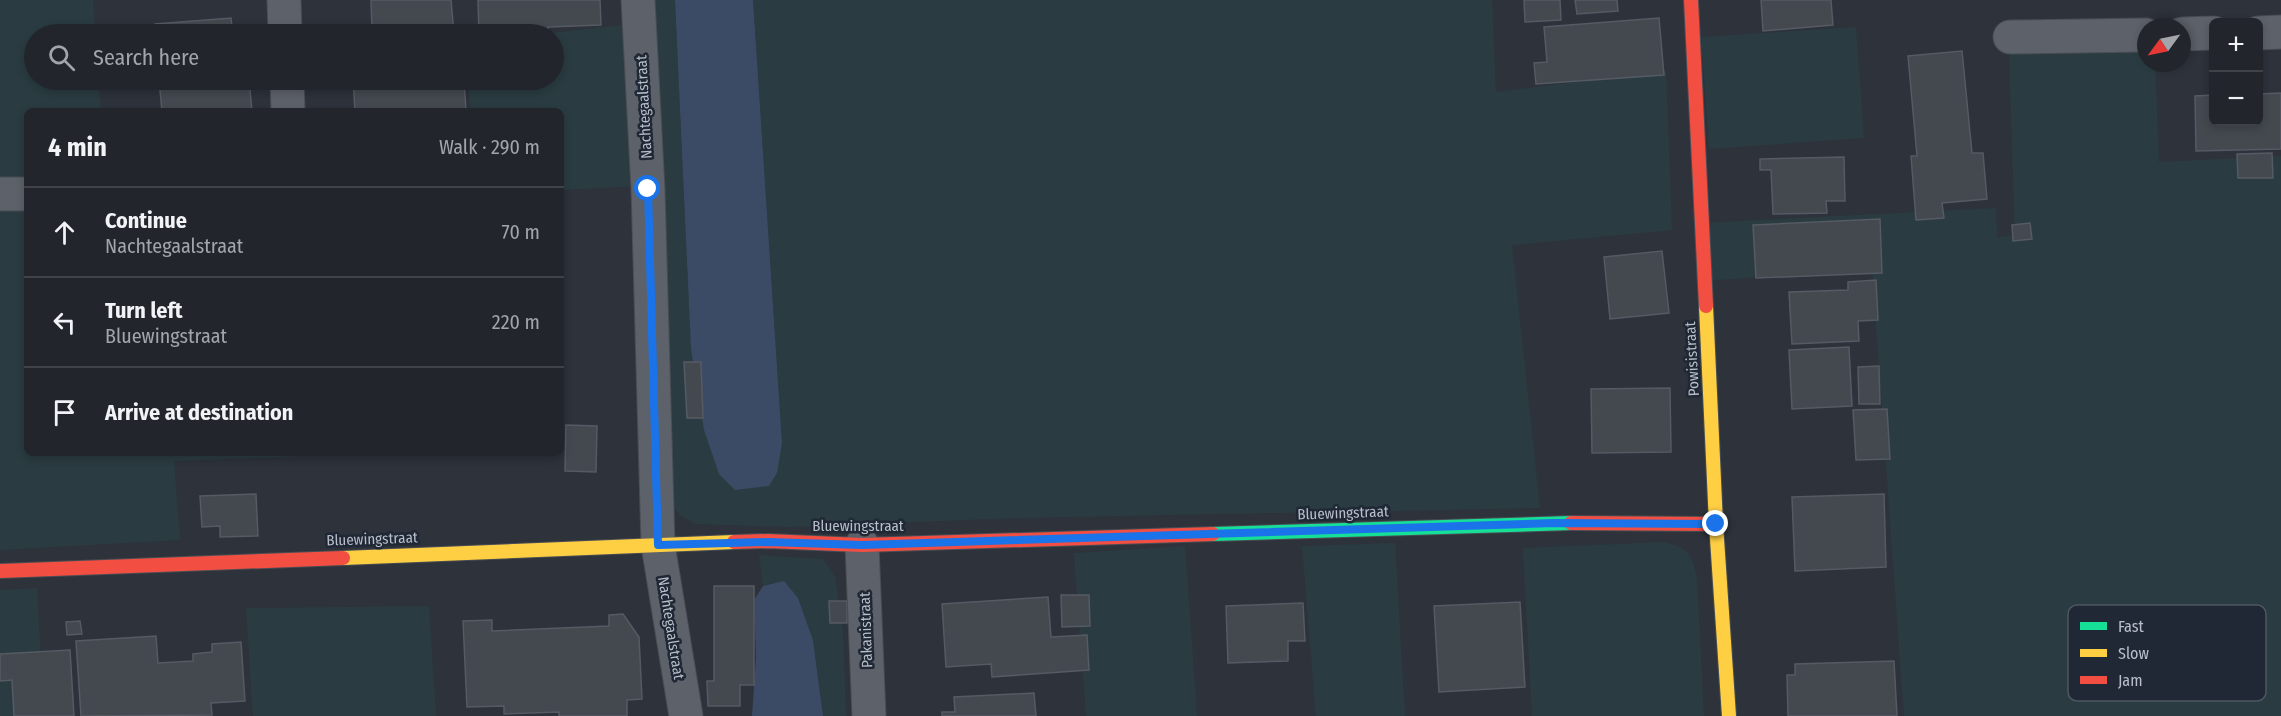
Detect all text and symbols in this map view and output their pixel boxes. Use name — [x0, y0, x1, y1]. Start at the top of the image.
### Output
north arrow — [2137, 18, 2191, 72]
map controls — [2209, 18, 2263, 126]
button: + — [2209, 18, 2263, 72]
search box — [24, 24, 564, 90]
icon: search — [45, 41, 78, 74]
text: Search here — [93, 44, 199, 71]
street label: Nachtegaalstraat — [632, 55, 656, 159]
button: − — [2209, 72, 2263, 126]
text: 4 min — [48, 132, 107, 163]
text: Walk · 290 m — [439, 135, 540, 159]
route start — [634, 175, 660, 201]
text: Continue — [105, 207, 187, 234]
icon: ahead — [48, 216, 81, 249]
text: 70 m — [502, 220, 540, 244]
text: Nachtegaalstraat — [105, 234, 243, 258]
text: Turn left — [105, 297, 183, 324]
icon: left — [48, 306, 81, 339]
text: 220 m — [492, 310, 540, 334]
street label: Powisistraat — [1681, 321, 1703, 397]
text: Bluewingstraat — [105, 324, 227, 348]
icon: arrive — [48, 396, 81, 429]
text: Arrive at destination — [105, 399, 293, 426]
street label: Bluewingstraat — [1297, 502, 1389, 524]
route end — [1702, 510, 1728, 536]
street label: Bluewingstraat — [812, 517, 904, 535]
street label: Bluewingstraat — [326, 528, 418, 550]
street label: Nachtegaalstraat — [654, 575, 688, 681]
street label: Pakanistraat — [856, 592, 876, 668]
legend — [2068, 605, 2266, 701]
text: Fast — [2118, 617, 2145, 636]
text: Slow — [2118, 644, 2149, 663]
text: Jam — [2118, 671, 2143, 690]

